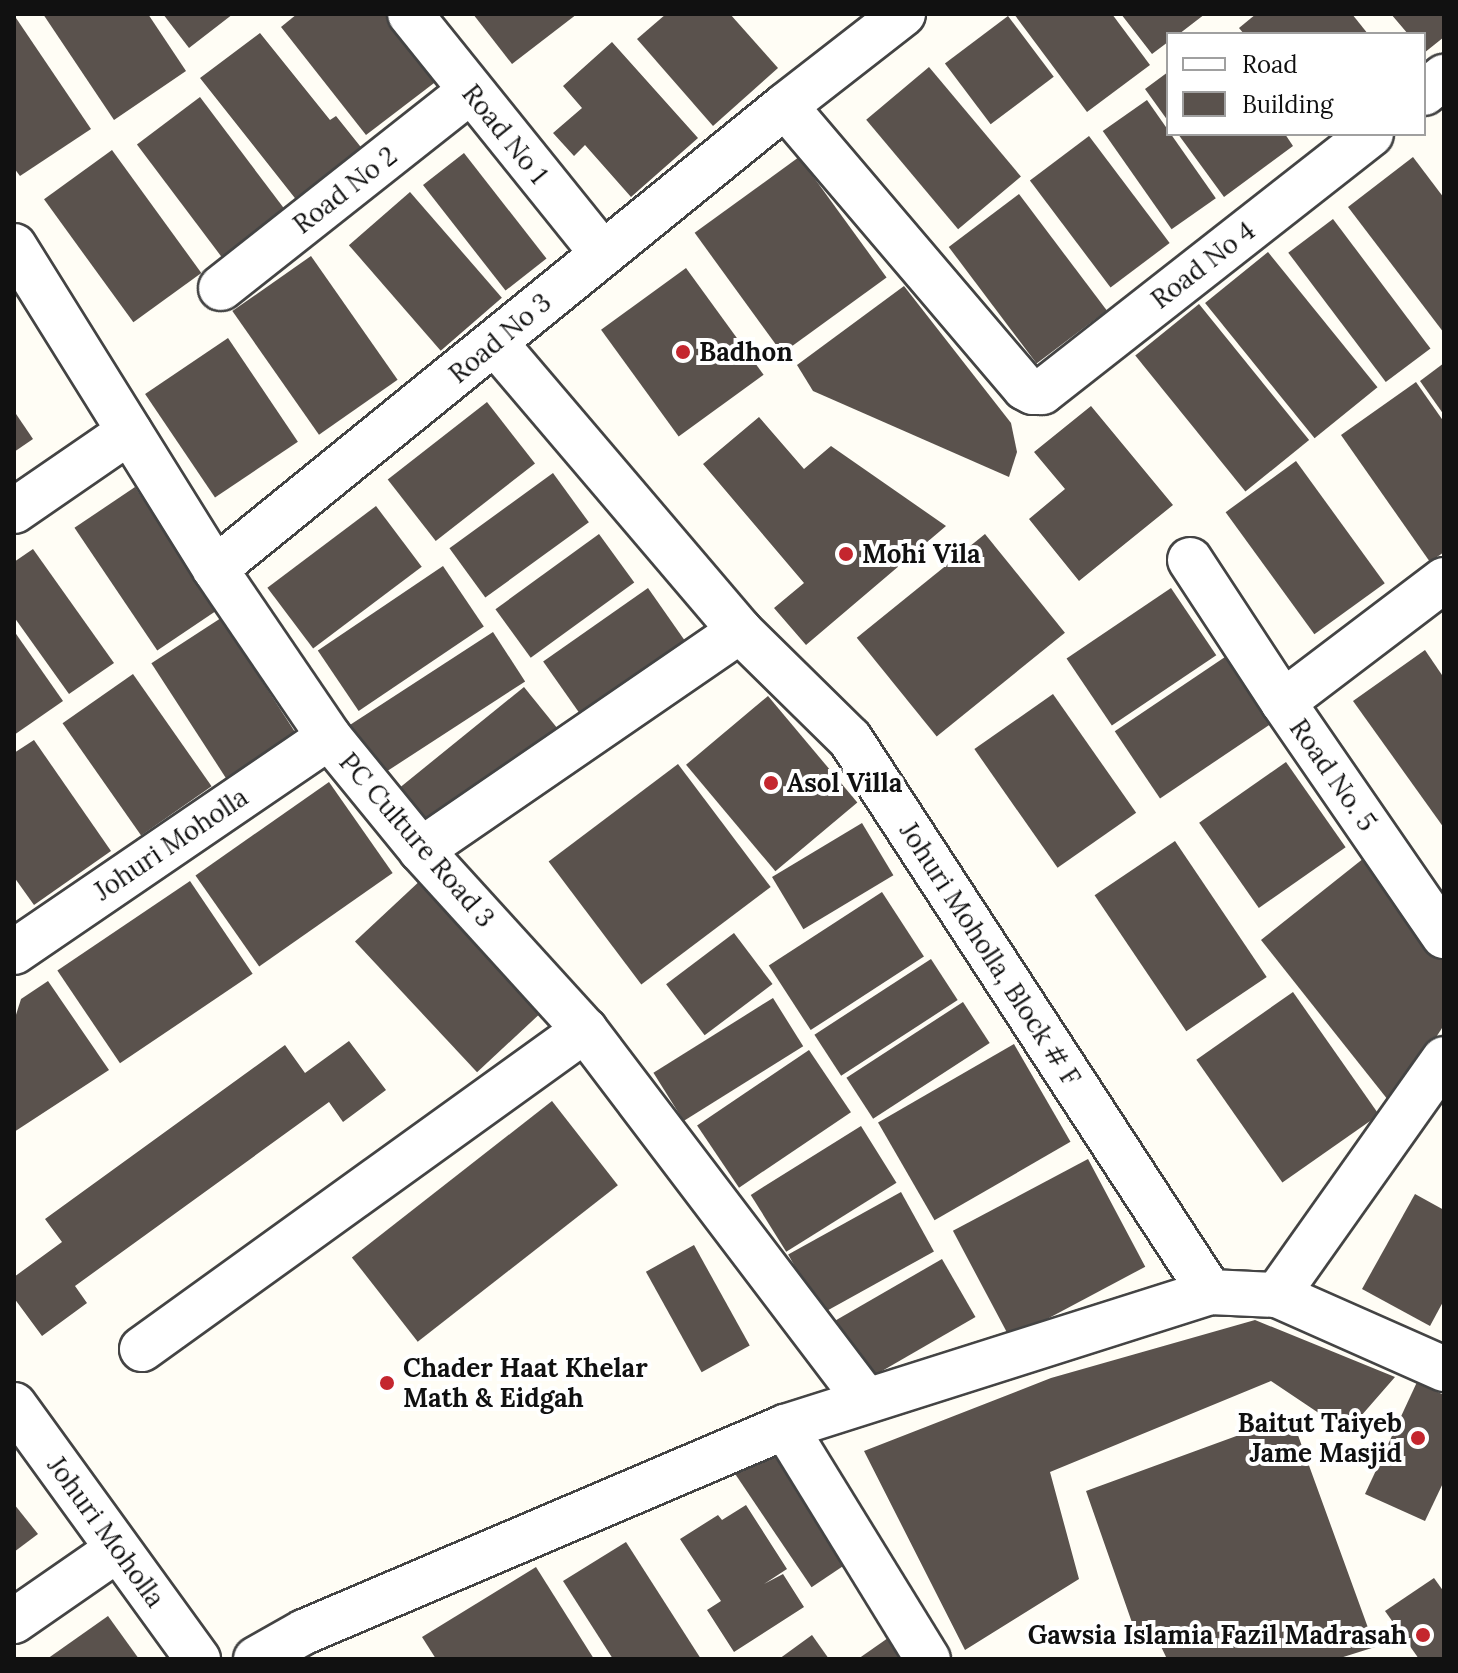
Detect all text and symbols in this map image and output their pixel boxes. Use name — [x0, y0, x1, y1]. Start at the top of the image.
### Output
legend — [1166, 32, 1426, 136]
text: Road — [1242, 49, 1298, 80]
street label: Road No 1 — [456, 78, 554, 190]
text: Building — [1242, 89, 1333, 120]
street label: Road No 2 — [287, 140, 403, 240]
street label: Road No 4 — [1145, 215, 1261, 315]
street label: Road No 3 — [443, 286, 557, 390]
place label: Badhon — [699, 336, 793, 368]
marker: Badhon — [674, 343, 692, 361]
place label: Mohi Vila — [862, 538, 981, 570]
marker: Mohi Vila — [837, 545, 855, 563]
street label: Road No. 5 — [1283, 713, 1383, 837]
street label: PC Culture Road 3 — [333, 746, 501, 934]
place label: Asol Villa — [787, 767, 902, 799]
marker: Asol Villa — [762, 774, 780, 792]
street label: Johuri Moholla — [88, 781, 254, 907]
street label: Johuri Moholla, Block # F — [893, 817, 1087, 1091]
place label: Chader Haat Khelar Math & Eidgah — [403, 1352, 648, 1414]
marker: Chader Haat Khelar Math & Eidgah — [378, 1374, 396, 1392]
place label: Baitut Taiyeb Jame Masjid — [1238, 1407, 1402, 1468]
marker: Baitut Taiyeb Jame Masjid — [1409, 1429, 1427, 1447]
street label: Johuri Moholla — [41, 1451, 171, 1613]
place label: Gawsia Islamia Fazil Madrasah — [1028, 1619, 1407, 1651]
marker: Gawsia Islamia Fazil Madrasah — [1414, 1626, 1432, 1644]

